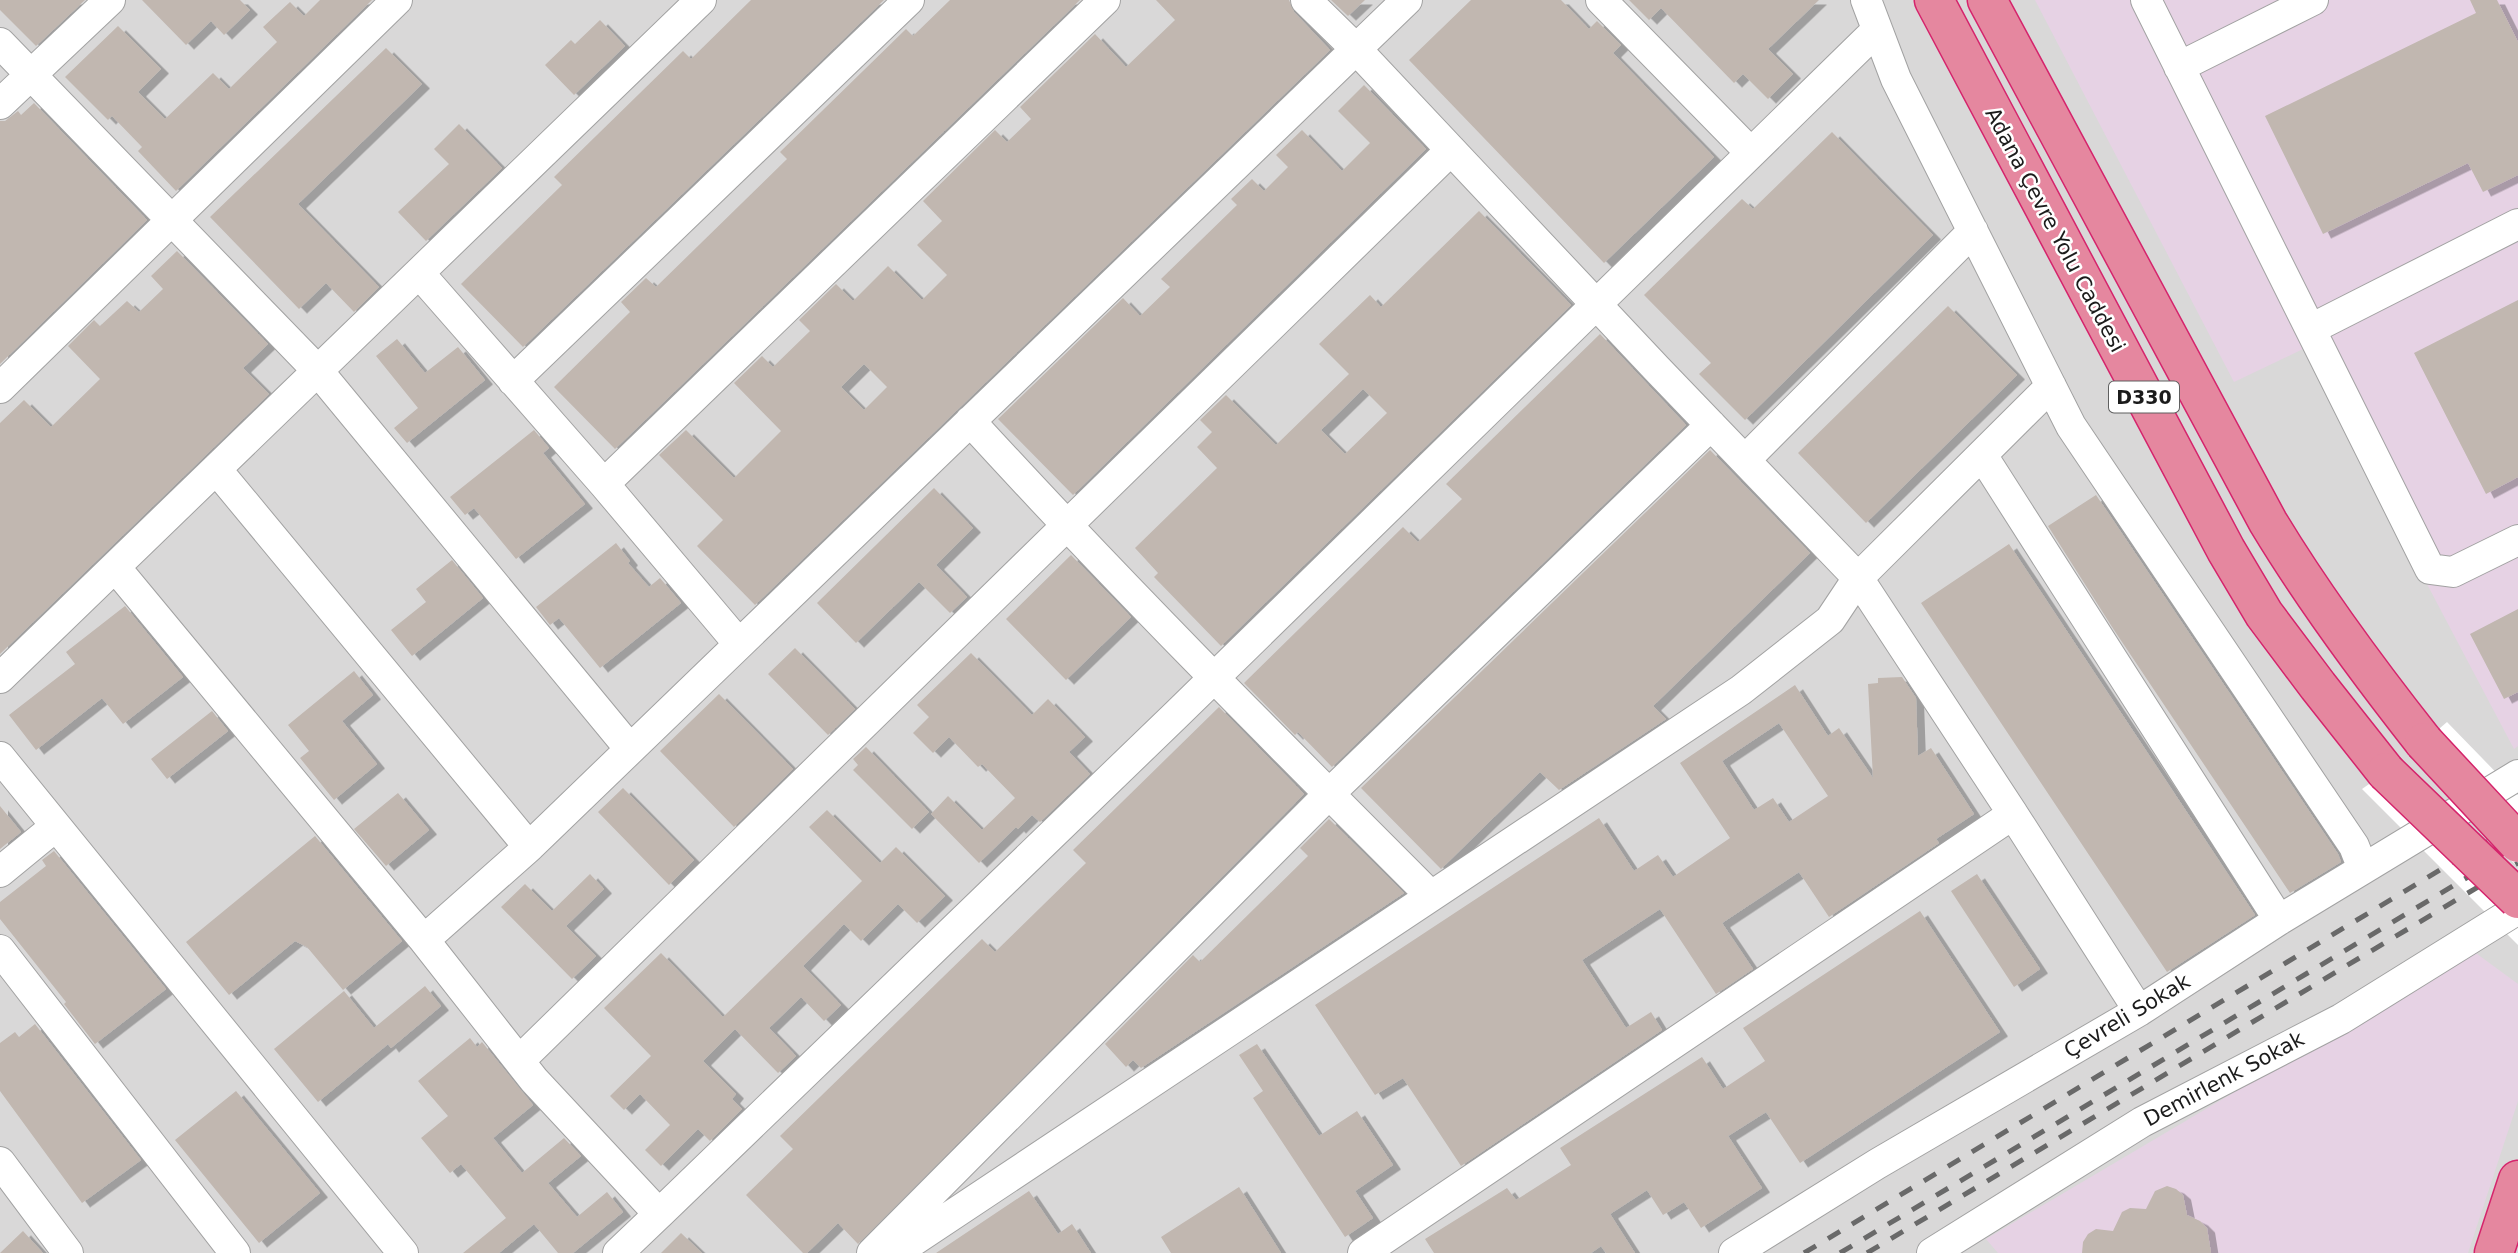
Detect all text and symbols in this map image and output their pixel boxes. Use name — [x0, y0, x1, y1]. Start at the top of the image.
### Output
street label: Adana Çevre Yolu Caddesi — [1980, 104, 2130, 356]
road number: D330 — [2109, 382, 2179, 412]
street label: Çevreli Sokak — [2060, 969, 2195, 1063]
street label: Demirlenk Sokak — [2140, 1026, 2309, 1131]

